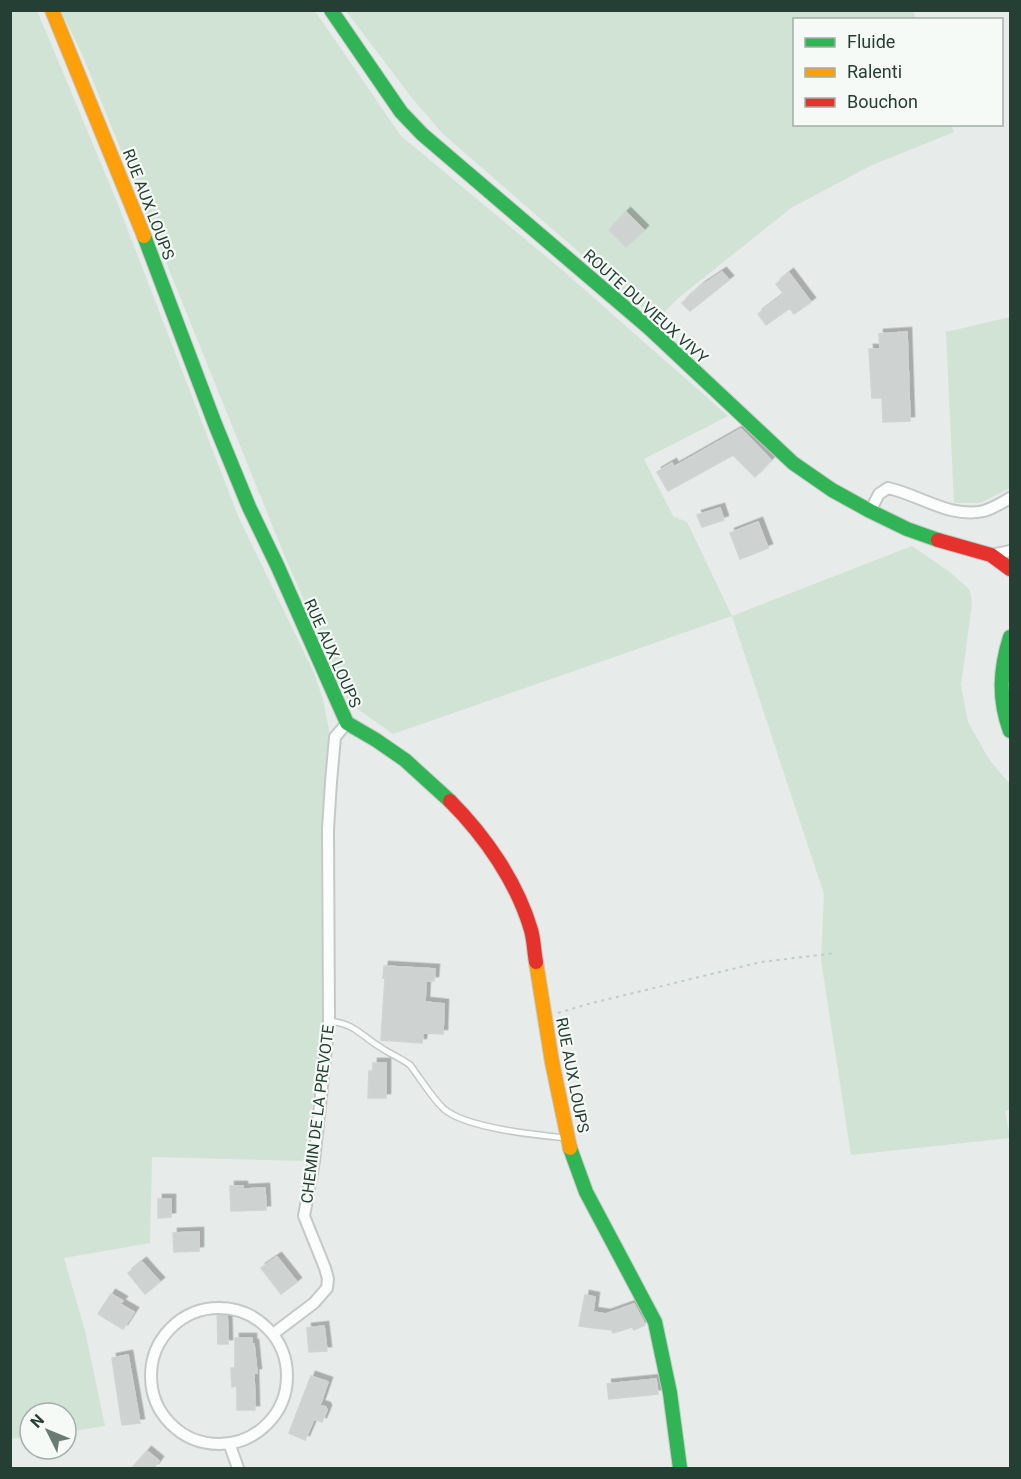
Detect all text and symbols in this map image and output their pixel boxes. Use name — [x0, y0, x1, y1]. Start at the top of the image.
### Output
legend — [793, 18, 1003, 126]
text: Fluide — [847, 31, 895, 52]
text: Ralenti — [847, 61, 902, 82]
text: Bouchon — [847, 91, 918, 112]
street label: RUE AUX LOUPS — [119, 146, 178, 262]
street label: ROUTE DU VIEUX VIVY — [579, 245, 712, 368]
street label: RUE AUX LOUPS — [300, 596, 365, 711]
street label: RUE AUX LOUPS — [552, 1016, 593, 1134]
street label: CHEMIN DE LA PREVOTE — [297, 1024, 338, 1205]
north arrow — [18, 1401, 78, 1461]
text: N — [27, 1411, 48, 1432]

